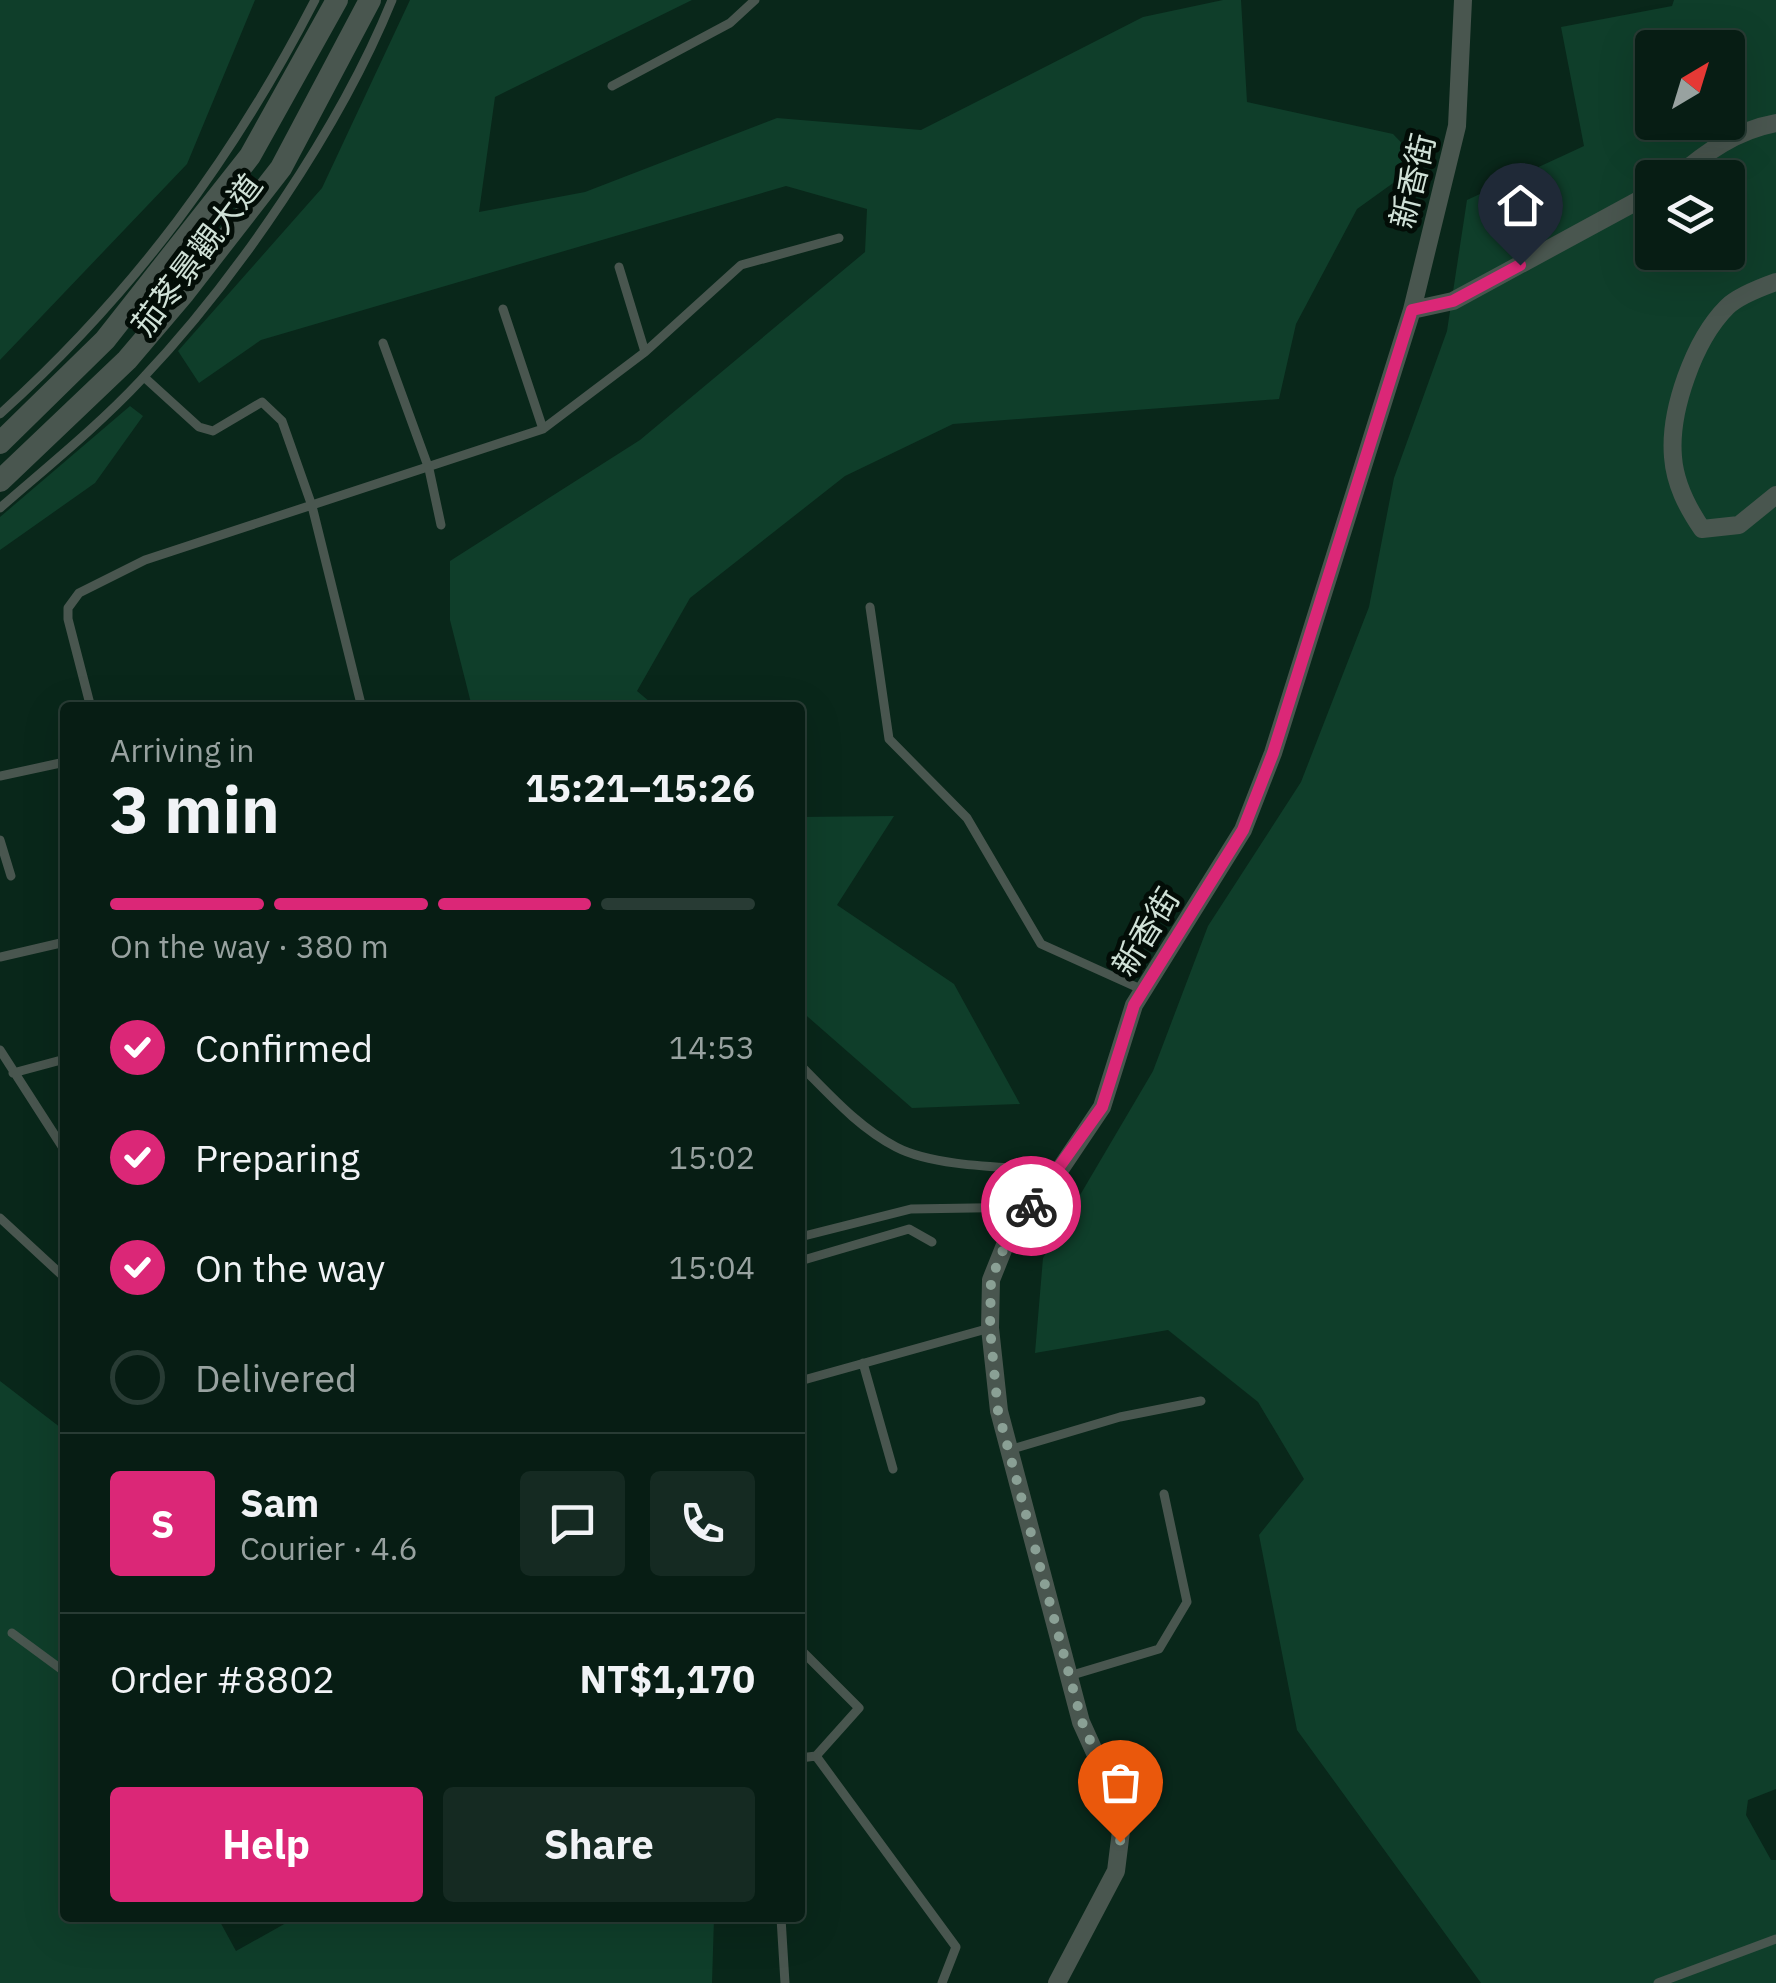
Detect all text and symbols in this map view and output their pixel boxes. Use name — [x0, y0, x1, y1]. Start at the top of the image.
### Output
north arrow — [1635, 30, 1745, 140]
map controls — [1635, 30, 1745, 270]
street label: 新香街 — [1380, 129, 1444, 232]
button: layers — [1635, 160, 1745, 270]
pin — [1478, 163, 1563, 266]
street label: 茄苳景觀大道 — [122, 165, 271, 344]
icon: home — [1493, 178, 1548, 233]
text: Arriving in — [110, 729, 255, 771]
text: 15:21–15:26 — [525, 763, 755, 812]
text: 3 min — [110, 766, 280, 851]
street label: 新香街 — [1102, 880, 1188, 983]
text: On the way · 380 m — [110, 925, 389, 967]
icon: check — [110, 1020, 165, 1075]
text: Confirmed — [195, 1023, 373, 1072]
text: 14:53 — [669, 1026, 755, 1068]
icon: check — [110, 1130, 165, 1185]
text: Preparing — [195, 1133, 360, 1182]
text: 15:02 — [669, 1136, 755, 1178]
courier — [981, 1156, 1081, 1256]
icon: bike — [1004, 1179, 1059, 1234]
icon: check — [110, 1240, 165, 1295]
text: On the way — [195, 1243, 385, 1292]
text: 15:04 — [669, 1246, 755, 1288]
text: Delivered — [195, 1353, 357, 1402]
button: chat — [520, 1471, 625, 1576]
button: phone — [650, 1471, 755, 1576]
text: Sam — [240, 1478, 319, 1527]
text: S — [151, 1499, 174, 1548]
text: Courier · 4.6 — [240, 1527, 418, 1569]
text: Order #8802 — [110, 1654, 335, 1703]
text: NT$1,170 — [579, 1654, 755, 1703]
pin — [1078, 1740, 1163, 1843]
icon: bag — [1093, 1755, 1148, 1810]
button: Help — [110, 1787, 423, 1902]
button: Share — [443, 1787, 755, 1902]

